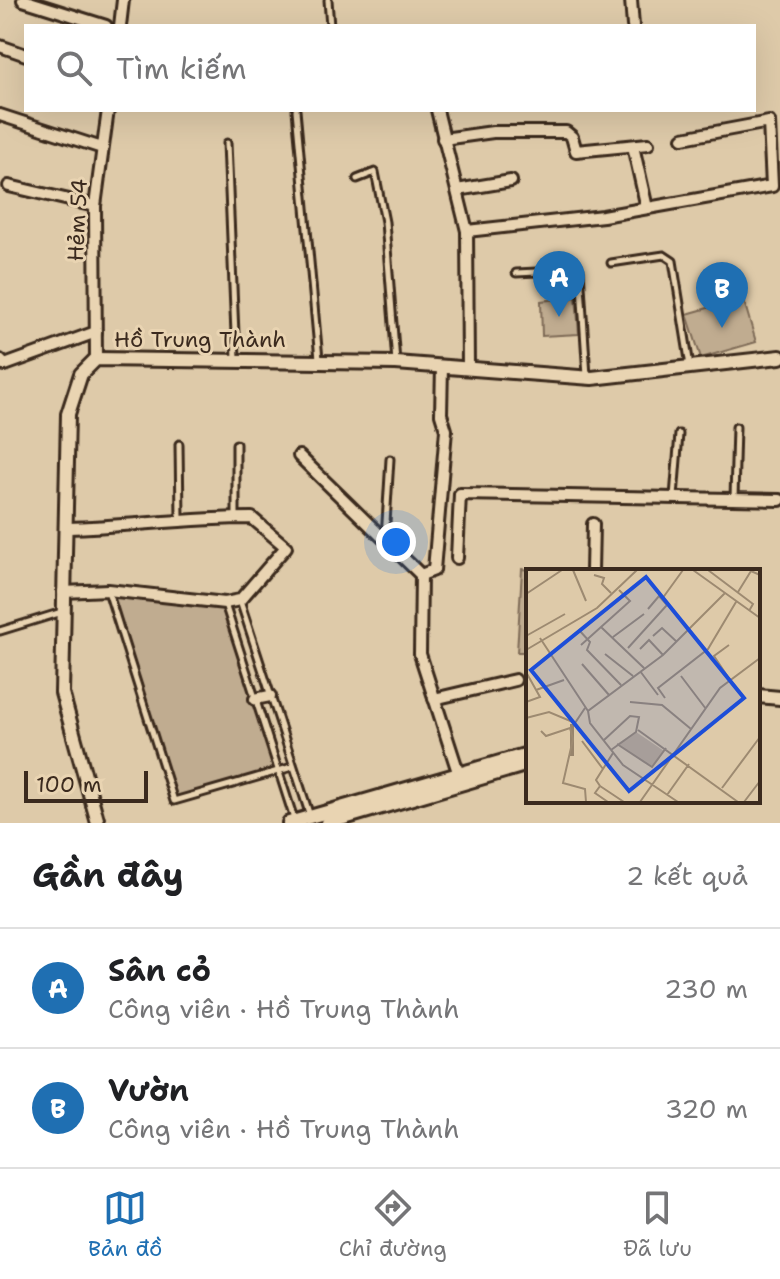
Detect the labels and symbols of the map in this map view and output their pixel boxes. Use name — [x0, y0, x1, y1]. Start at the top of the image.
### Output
street label: Hẻm 54 — [61, 178, 94, 262]
pin: A — [533, 251, 585, 317]
pin: B — [696, 262, 748, 328]
street label: Hồ Trung Thành — [114, 325, 286, 354]
your location — [376, 522, 416, 562]
inset map — [526, 569, 760, 803]
scale bar — [24, 767, 148, 803]

